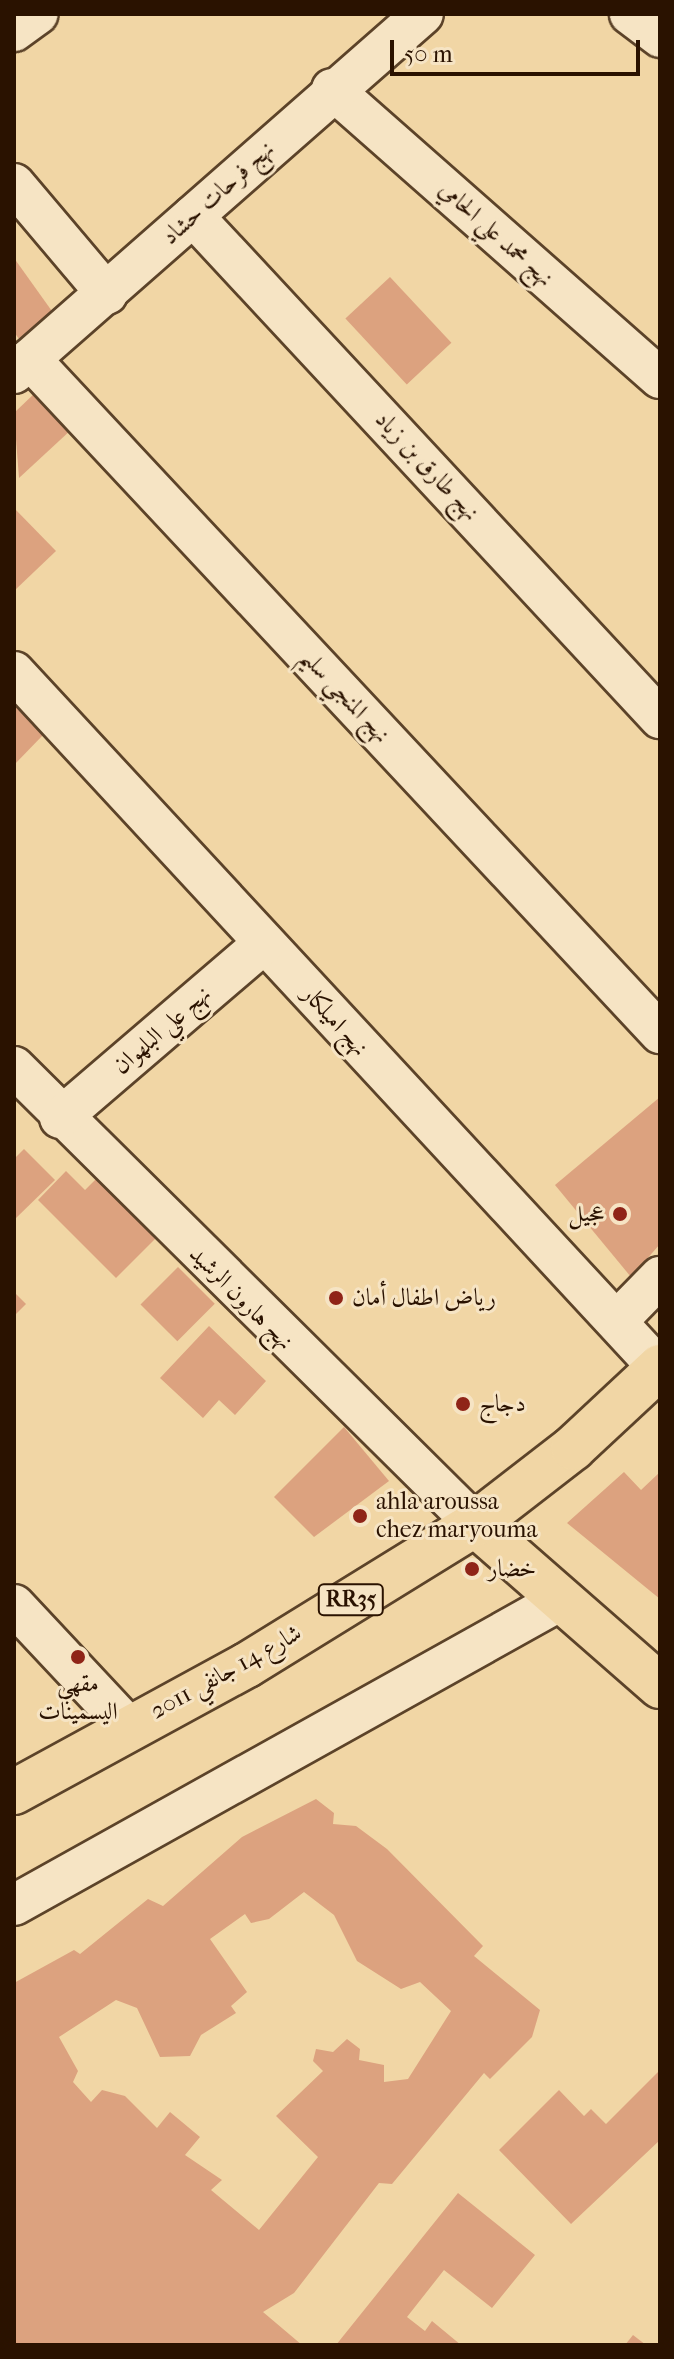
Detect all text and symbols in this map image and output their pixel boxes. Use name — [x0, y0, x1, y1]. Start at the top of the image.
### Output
scale bar — [394, 24, 644, 74]
text: 50 m — [404, 40, 453, 68]
street label: نهج فرحات حشاد — [156, 135, 280, 251]
street label: نهج محمد علي الحامي — [433, 175, 559, 293]
street label: نهج طارق بن زياد — [369, 405, 485, 527]
street label: نهج المنجي سليم — [294, 643, 396, 749]
street label: نهج علي البلهوان — [107, 980, 217, 1080]
street label: نهج اميلكار — [296, 980, 374, 1062]
place label: عجيل — [568, 1200, 604, 1228]
marker: عجيل — [611, 1205, 629, 1223]
street label: نهج هارون الرشيد — [183, 1240, 299, 1356]
place label: رياض اطفال أمان — [352, 1284, 496, 1312]
marker: رياض اطفال أمان — [327, 1289, 345, 1307]
place label: دجاج — [479, 1390, 526, 1418]
marker: دجاج — [454, 1395, 472, 1413]
place label: ahla aroussa chez maryouma — [376, 1488, 538, 1544]
marker: ahla aroussa chez maryouma — [351, 1507, 369, 1525]
place label: خضار — [488, 1555, 536, 1583]
marker: خضار — [463, 1560, 481, 1578]
road number: RR35 — [317, 1582, 385, 1618]
street label: شارع 14 جانفي 2011 — [145, 1619, 307, 1725]
marker: مقهي اليسمينات — [69, 1648, 87, 1666]
place label: مقهي اليسمينات — [38, 1670, 118, 1726]

